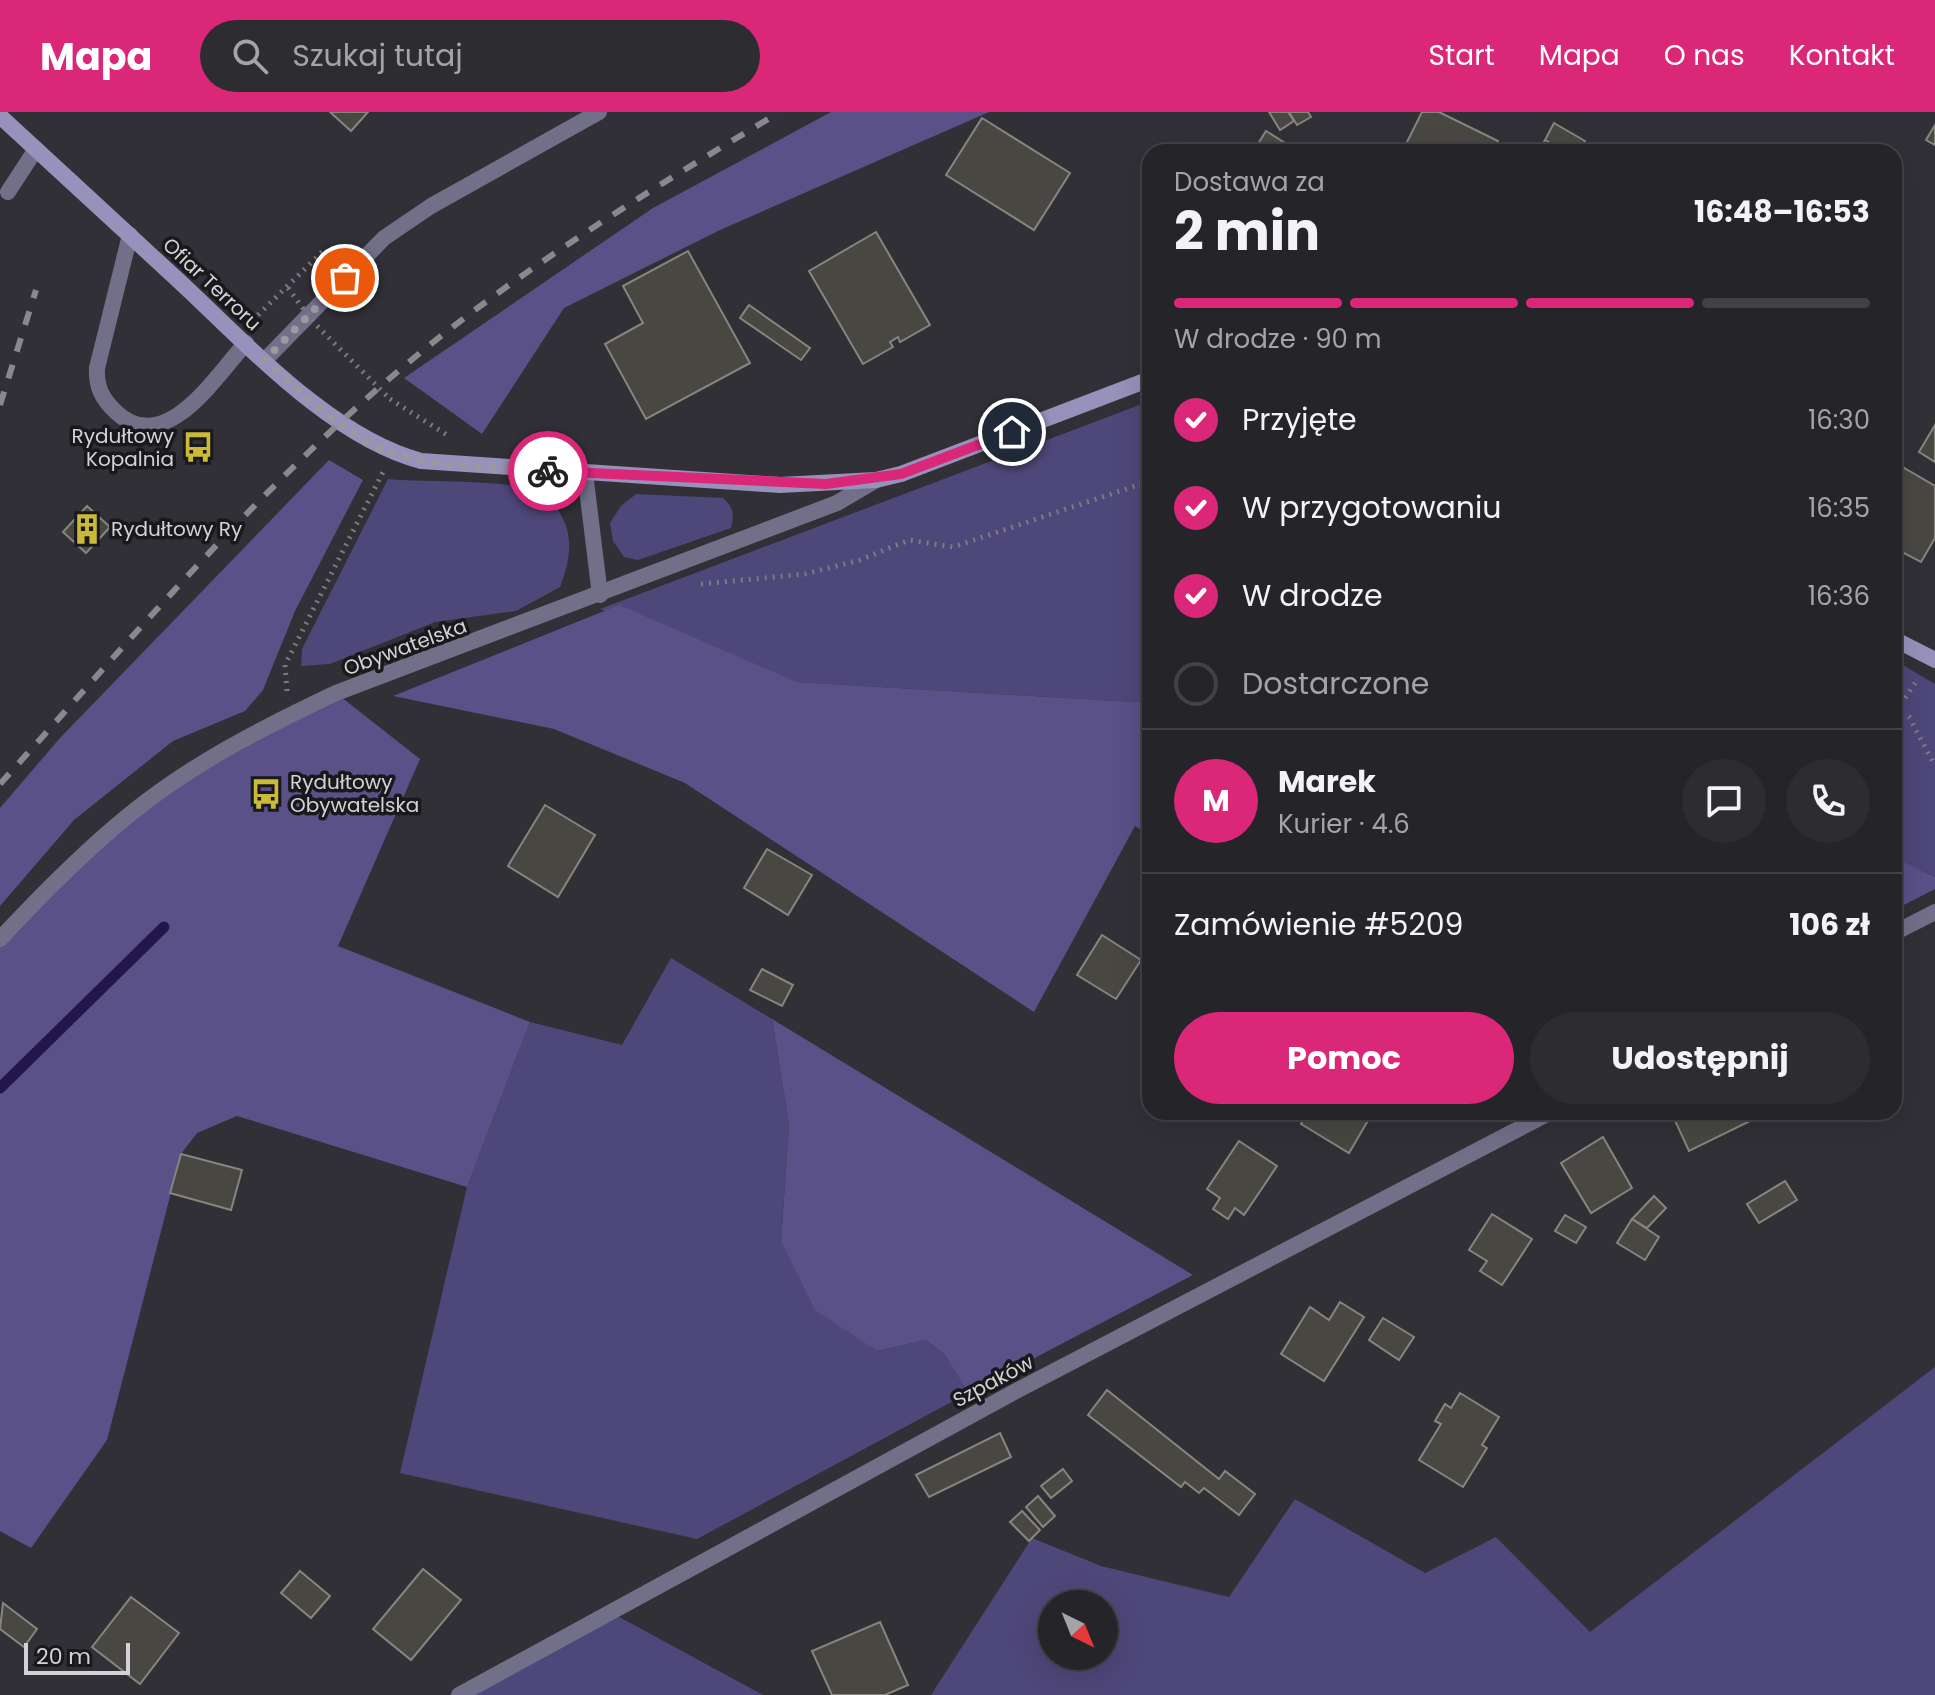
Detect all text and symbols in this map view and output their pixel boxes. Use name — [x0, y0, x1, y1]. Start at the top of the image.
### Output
search box — [200, 20, 760, 92]
text: Mapa — [40, 30, 152, 83]
icon: search — [228, 34, 272, 78]
text: Szukaj tutaj — [292, 34, 463, 77]
text: Start — [1429, 36, 1495, 75]
text: Mapa — [1539, 36, 1620, 75]
text: O nas — [1664, 36, 1745, 75]
text: Kontakt — [1789, 36, 1895, 75]
text: Dostawa za — [1174, 164, 1325, 200]
text: 16:48–16:53 — [1694, 190, 1870, 233]
text: 2 min — [1174, 195, 1320, 268]
street label: Ofiar Terroru — [157, 231, 267, 337]
pin — [311, 244, 379, 312]
icon: bag — [323, 256, 367, 300]
text: W drodze · 90 m — [1174, 321, 1382, 357]
pin — [978, 398, 1046, 466]
icon: check — [1174, 398, 1218, 442]
text: Przyjęte — [1242, 398, 1357, 441]
text: 16:30 — [1808, 402, 1870, 438]
icon: home — [990, 410, 1034, 454]
place label: Rydułtowy Kopalnia — [72, 422, 174, 473]
bus stop icon: Rydułtowy Kopalnia — [181, 430, 215, 464]
courier — [508, 431, 588, 511]
icon: bike — [526, 449, 570, 493]
icon: check — [1174, 486, 1218, 530]
text: W przygotowaniu — [1242, 486, 1502, 529]
text: 16:35 — [1808, 490, 1870, 526]
building icon: Rydułtowy Ry — [70, 512, 104, 546]
place label: Rydułtowy Ry — [111, 515, 242, 543]
icon: check — [1174, 574, 1218, 618]
text: W drodze — [1242, 574, 1383, 617]
text: 16:36 — [1808, 578, 1870, 614]
street label: Obywatelska — [339, 612, 471, 682]
text: Dostarczone — [1242, 662, 1429, 705]
button: chat — [1682, 759, 1766, 843]
button: phone — [1786, 759, 1870, 843]
text: Marek — [1278, 760, 1376, 803]
place label: Rydułtowy Obywatelska — [290, 768, 419, 819]
bus stop icon: Rydułtowy Obywatelska — [249, 777, 283, 811]
text: M — [1202, 779, 1230, 822]
text: Kurier · 4.6 — [1278, 806, 1410, 842]
text: Zamówienie #5209 — [1174, 903, 1463, 946]
text: 106 zł — [1789, 903, 1870, 946]
button: Pomoc — [1174, 1012, 1514, 1104]
button: Udostępnij — [1530, 1012, 1870, 1104]
street label: Szpaków — [948, 1348, 1039, 1414]
north arrow — [1038, 1590, 1118, 1670]
map controls — [1038, 1590, 1118, 1670]
scale bar — [24, 1639, 130, 1675]
text: 20 m — [36, 1641, 91, 1672]

